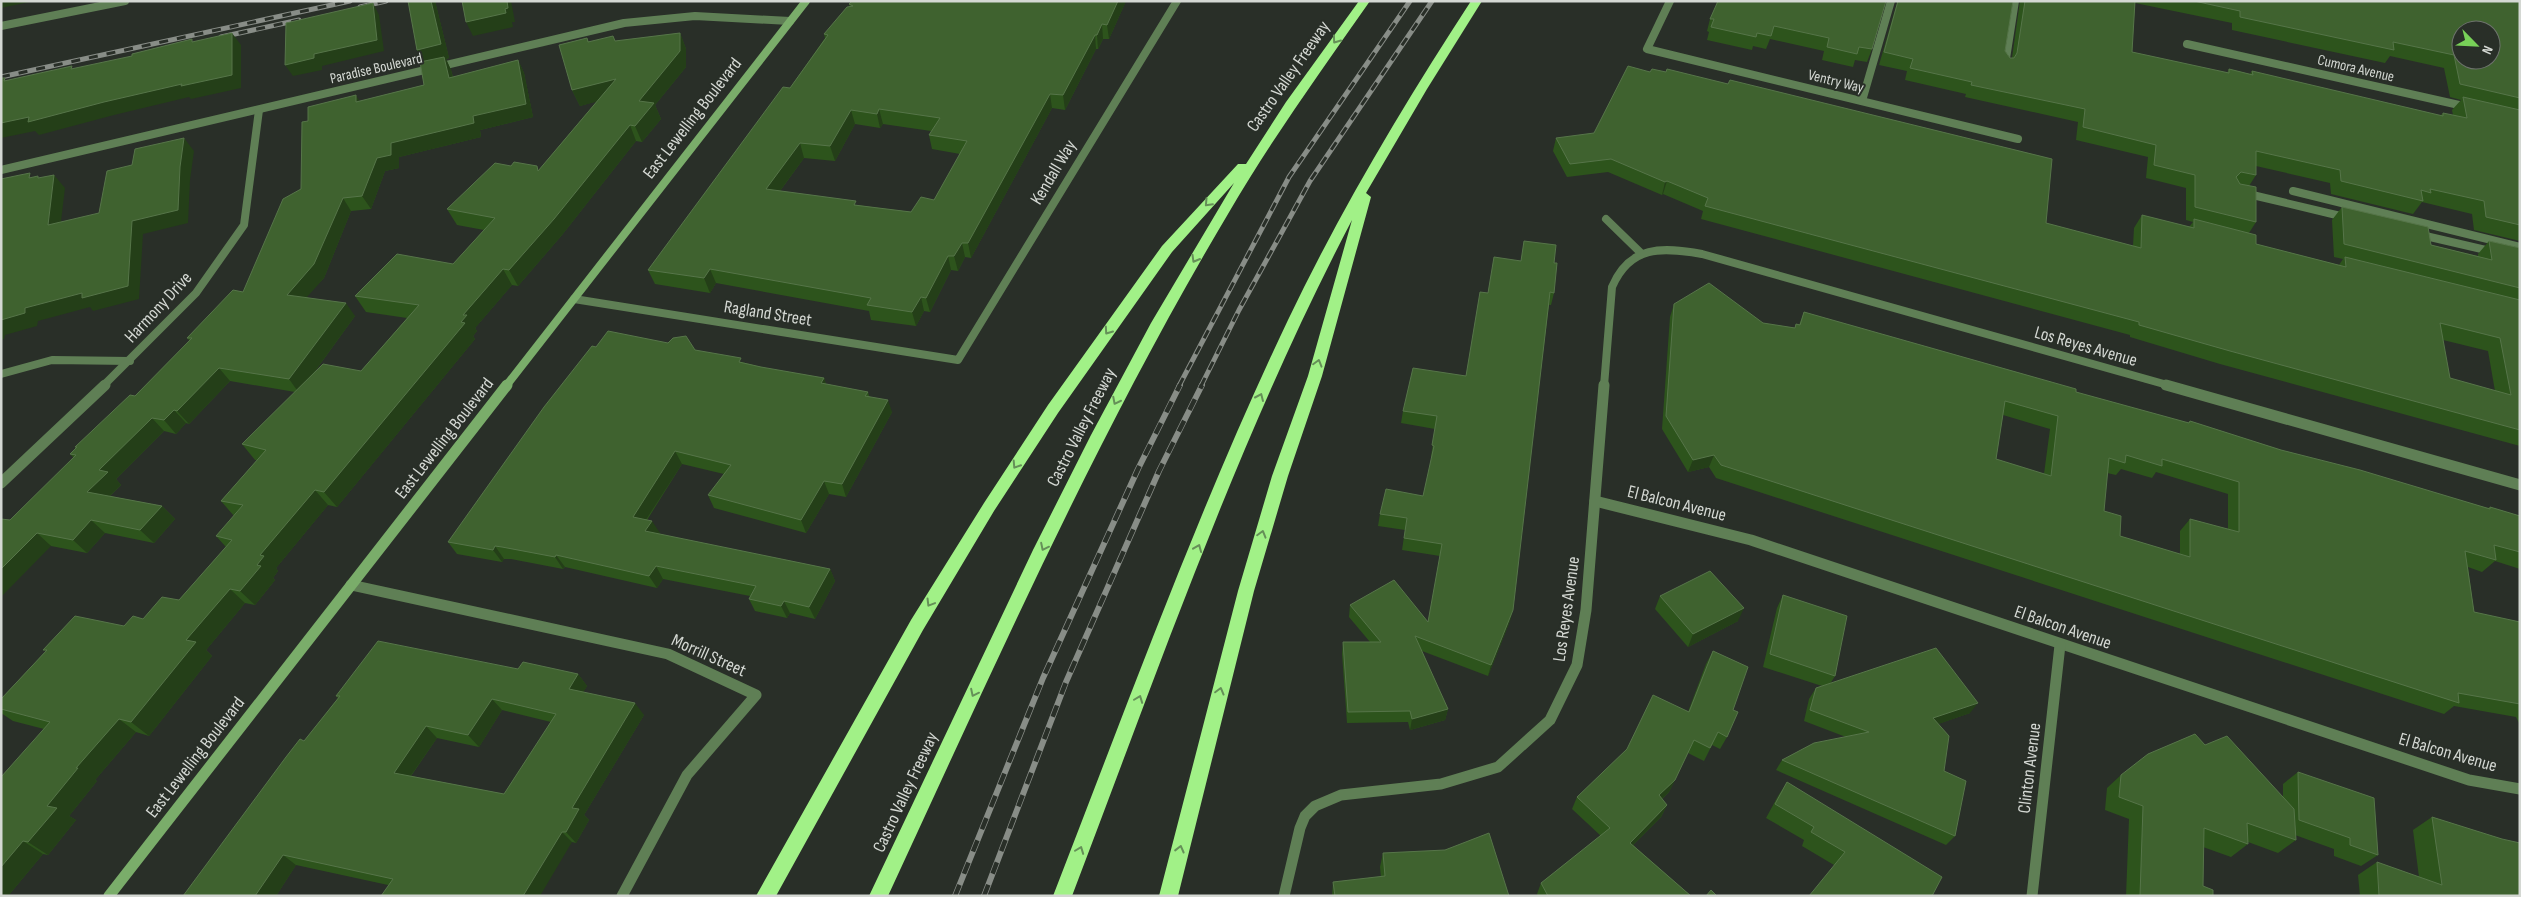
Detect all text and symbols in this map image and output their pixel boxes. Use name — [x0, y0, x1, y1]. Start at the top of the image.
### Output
street label: Castro Valley Freeway — [1242, 17, 1334, 136]
north arrow — [2451, 20, 2501, 70]
one-way arrow — [1333, 34, 1342, 44]
text: N — [2478, 43, 2497, 57]
street label: Paradise Boulevard — [328, 49, 424, 88]
street label: Cumora Avenue — [2316, 50, 2396, 87]
street label: East Lewelling Boulevard — [639, 54, 746, 183]
street label: Ventry Way — [1806, 65, 1866, 98]
street label: Kendall Way — [1026, 136, 1081, 208]
one-way arrow — [1205, 197, 1214, 206]
one-way arrow — [1191, 254, 1201, 263]
street label: Harmony Drive — [120, 268, 196, 347]
street label: Ragland Street — [723, 296, 814, 331]
street label: Los Reyes Avenue — [2032, 322, 2140, 371]
one-way arrow — [1105, 325, 1114, 335]
one-way arrow — [1313, 360, 1323, 368]
street label: Castro Valley Freeway — [1043, 364, 1120, 490]
street label: East Lewelling Boulevard — [391, 374, 498, 503]
one-way arrow — [1254, 393, 1265, 402]
one-way arrow — [1112, 396, 1123, 405]
one-way arrow — [1013, 460, 1023, 469]
street label: El Balcon Avenue — [1625, 481, 1728, 526]
one-way arrow — [1257, 531, 1267, 539]
one-way arrow — [1040, 542, 1051, 551]
one-way arrow — [1192, 544, 1202, 552]
street label: Los Reyes Avenue — [1549, 555, 1584, 663]
one-way arrow — [927, 598, 937, 607]
street label: El Balcon Avenue — [2012, 601, 2114, 654]
street label: Morrill Street — [668, 630, 750, 681]
one-way arrow — [1214, 687, 1225, 695]
one-way arrow — [970, 688, 980, 697]
street label: East Lewelling Boulevard — [142, 693, 249, 822]
one-way arrow — [1133, 695, 1143, 704]
street label: Clinton Avenue — [2014, 722, 2045, 815]
street label: El Balcon Avenue — [2396, 728, 2499, 777]
street label: Castro Valley Freeway — [868, 729, 943, 856]
one-way arrow — [1174, 844, 1185, 853]
one-way arrow — [1074, 846, 1084, 855]

